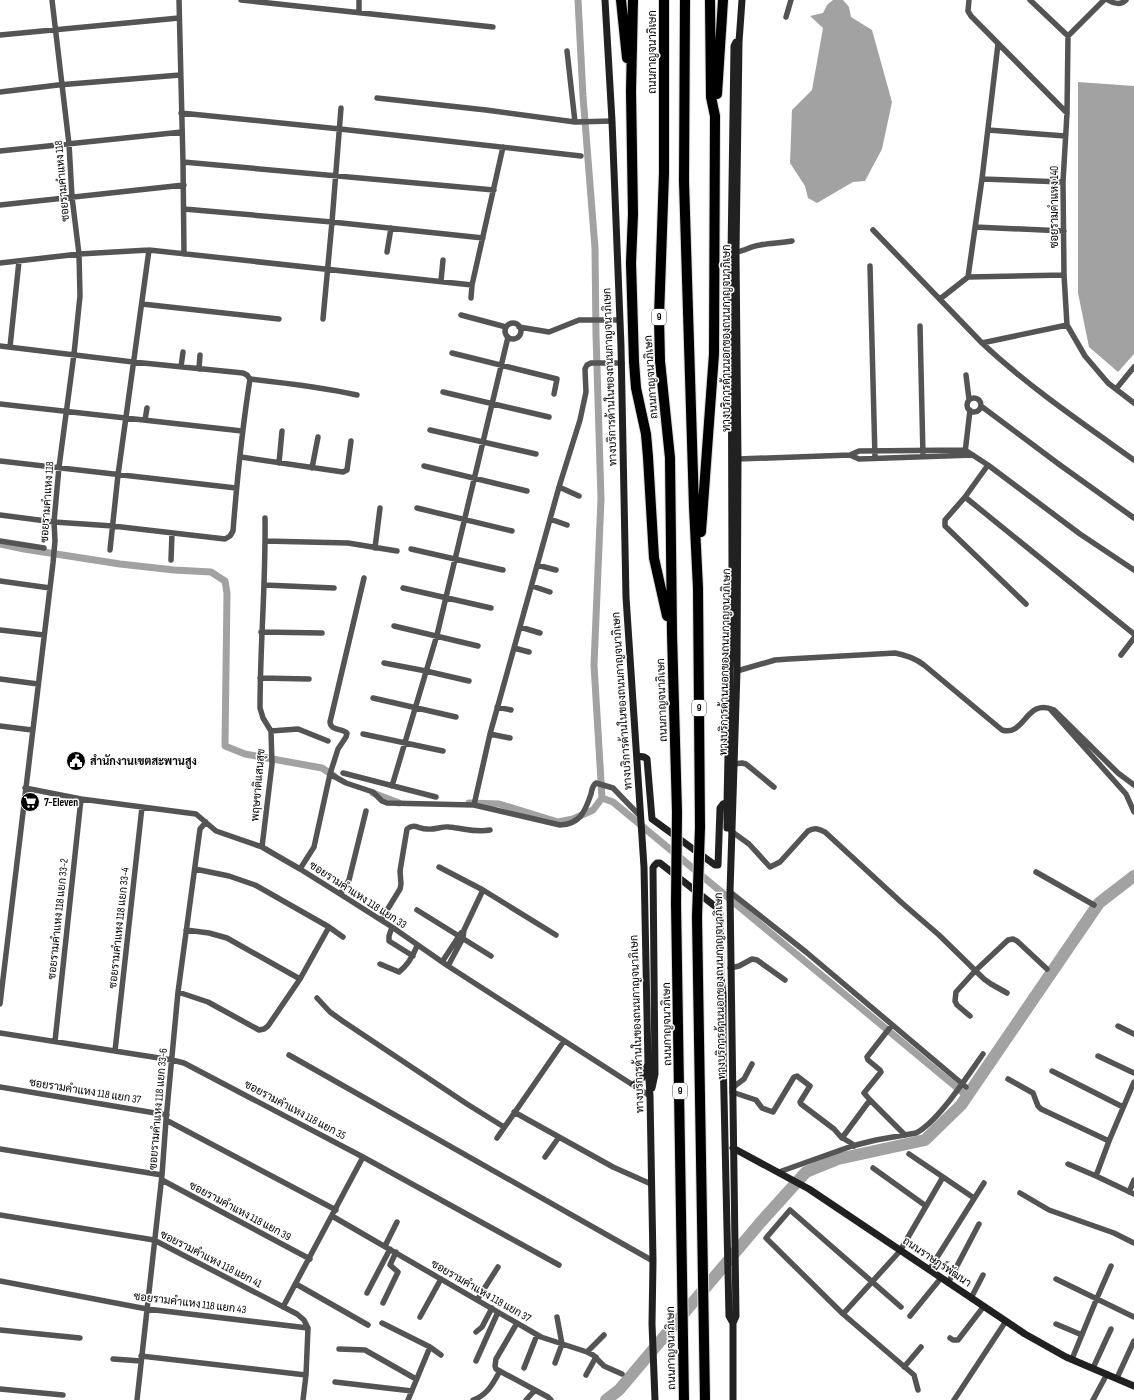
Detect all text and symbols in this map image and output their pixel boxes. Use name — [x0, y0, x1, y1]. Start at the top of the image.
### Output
street label: ถนนกาญจนาภิเษก — [646, 10, 659, 94]
street label: ซอยรามคำแหง 118 — [51, 140, 72, 222]
street label: ซอยรามคำแหง 140 — [1047, 166, 1061, 248]
street label: ทางบริการด้านนอกของถนนกาญจนาภิเษก — [719, 244, 733, 432]
street label: ทางบริการด้านในของถนนกาญจนาภิเษก — [598, 288, 620, 467]
road number: 9 — [652, 309, 666, 325]
street label: ถนนกาญจนาภิเษก — [642, 335, 660, 419]
street label: ซอยรามคำแหง 118 — [37, 461, 56, 543]
street label: ทางบริการด้านนอกของถนนกาญจนาภิเษก — [716, 568, 733, 756]
street label: ทางบริการด้านในของถนนกาญจนาภิเษก — [607, 611, 635, 791]
street label: ถนนกาญจนาภิเษก — [654, 658, 670, 742]
road number: 9 — [692, 700, 706, 716]
street label: พฤษชาติแสนสุข — [248, 748, 270, 822]
public building icon: สำนักงานเขตสะพานสูง — [65, 750, 87, 772]
place label: สำนักงานเขตสะพานสูง — [90, 754, 197, 769]
supermarket icon: 7-Eleven — [19, 791, 41, 813]
place label: 7-Eleven — [44, 796, 78, 809]
street label: ซอยรามคำแหง 118 แยก 33-2 — [44, 857, 71, 980]
street label: ซอยรามคำแหง 118 แยก 33 — [307, 858, 410, 932]
street label: ซอยรามคำแหง 118 แยก 33-4 — [105, 866, 132, 989]
street label: ทางบริการด้านนอกของถนนกาญจนาภิเษก — [711, 892, 728, 1080]
street label: ทางบริการด้านในของถนนกาญจนาภิเษก — [625, 935, 647, 1114]
street label: ถนนกาญจนาภิเษก — [660, 982, 674, 1066]
street label: ซอยรามคำแหง 118 แยก 33-6 — [145, 1047, 170, 1170]
street label: ซอยรามคำแหง 118 แยก 37 — [28, 1075, 143, 1106]
street label: ซอยรามคำแหง 118 แยก 35 — [242, 1077, 348, 1142]
road number: 9 — [673, 1083, 687, 1099]
street label: ซอยรามคำแหง 118 แยก 39 — [187, 1178, 294, 1243]
street label: ซอยรามคำแหง 118 แยก 41 — [158, 1227, 265, 1290]
street label: ถนนราษฏร์พัฒนา — [900, 1233, 975, 1291]
street label: ซอยรามคำแหง 118 แยก 37 — [429, 1256, 534, 1325]
street label: ซอยรามคำแหง 118 แยก 43 — [133, 1289, 248, 1316]
street label: ถนนกาญจนาภิเษก — [664, 1306, 678, 1390]

